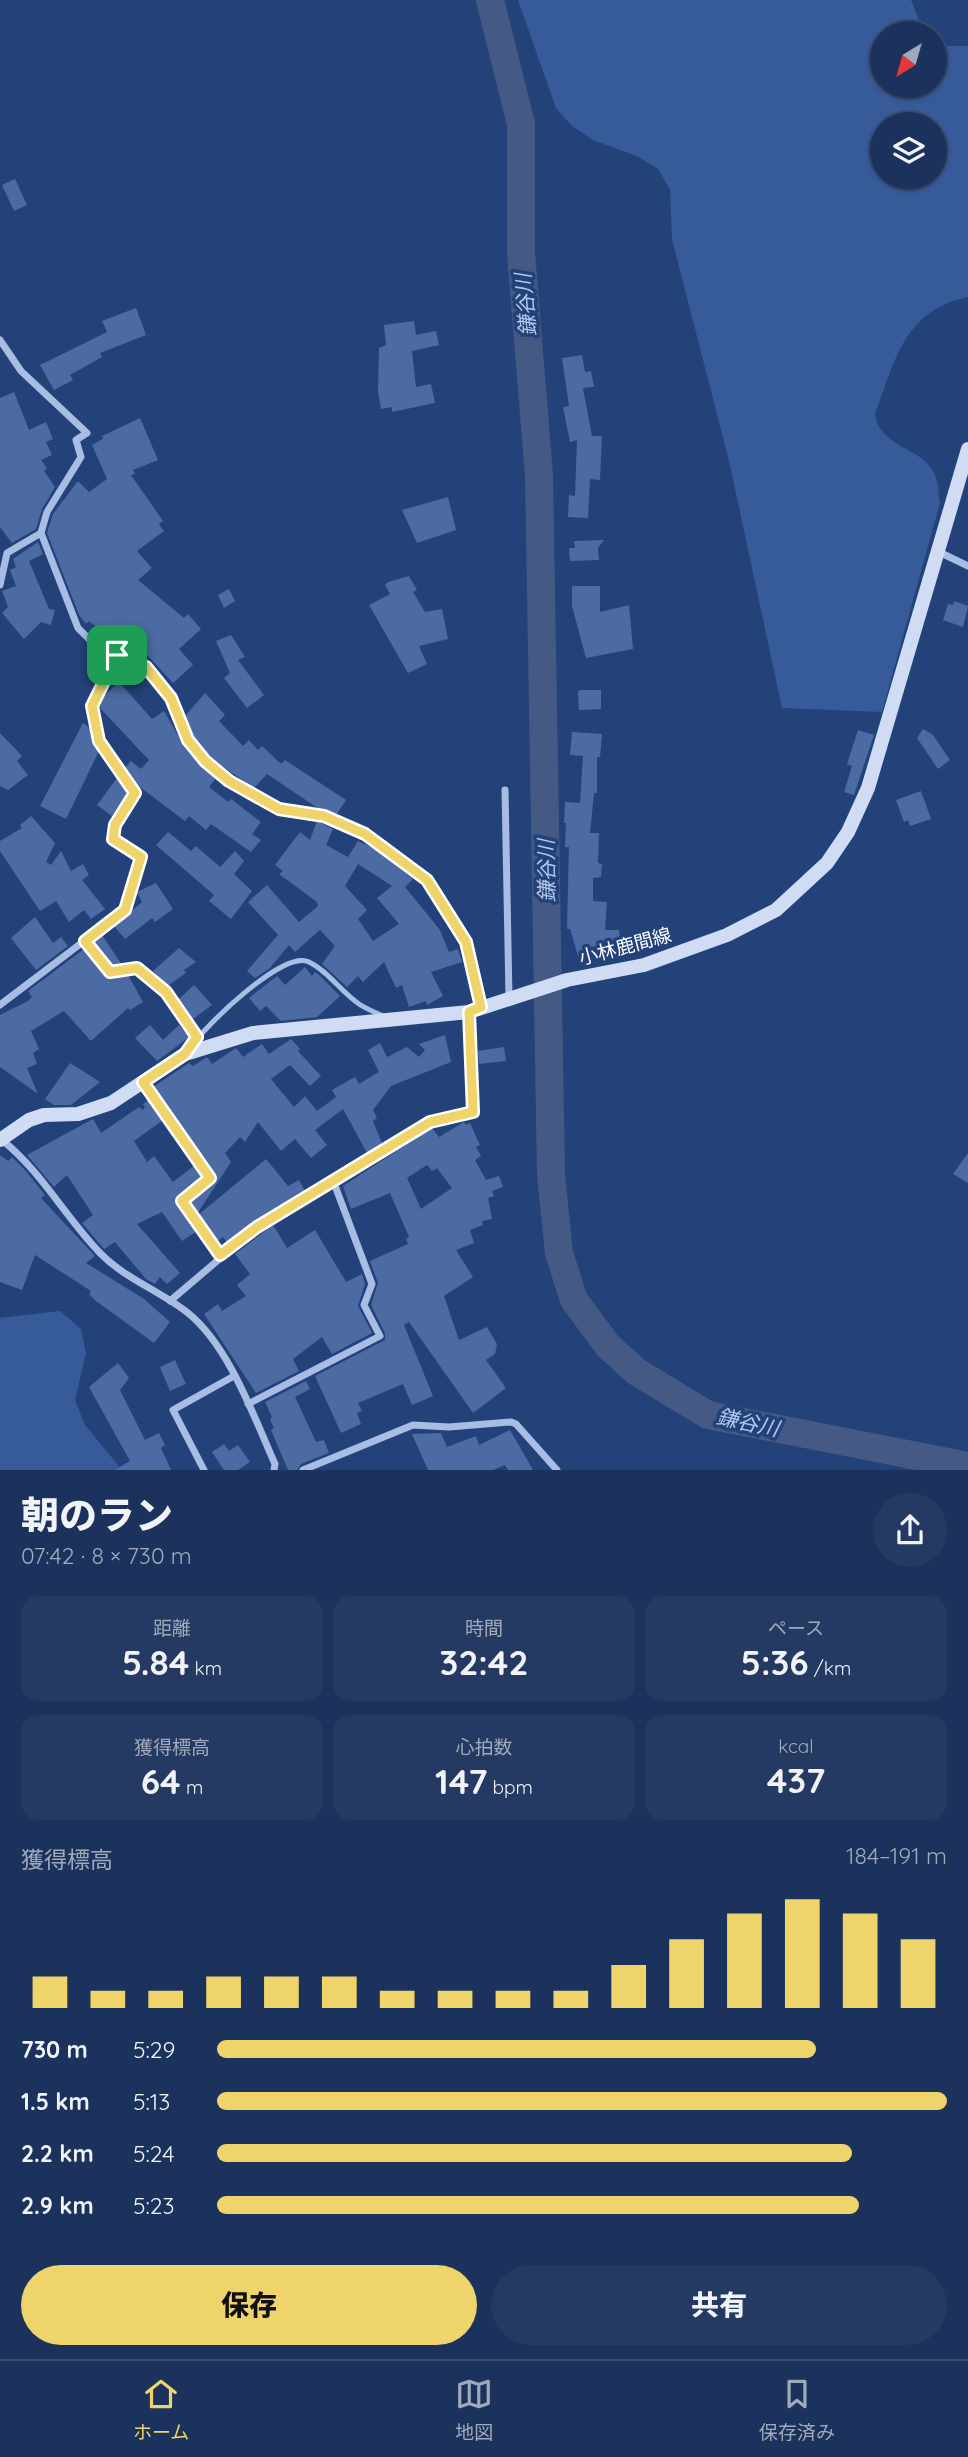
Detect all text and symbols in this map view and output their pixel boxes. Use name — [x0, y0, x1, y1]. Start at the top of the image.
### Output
north arrow — [870, 21, 947, 98]
map controls — [870, 21, 947, 189]
button: layers — [870, 112, 947, 189]
water label: 鎌谷川 — [509, 270, 541, 338]
pin — [87, 625, 147, 685]
icon: arrive — [98, 636, 136, 674]
water label: 鎌谷川 — [532, 837, 560, 903]
street label: 小林鹿間線 — [576, 922, 674, 970]
water label: 鎌谷川 — [714, 1403, 783, 1442]
text: 朝のラン — [21, 1491, 173, 1539]
button: share — [873, 1493, 947, 1567]
text: 07:42 · 8 × 730 m — [21, 1541, 192, 1570]
text: 距離 — [153, 1616, 191, 1640]
text: 時間 — [465, 1616, 503, 1640]
text: ペース — [768, 1616, 824, 1640]
text: 5.84 — [122, 1640, 189, 1684]
text: 32:42 — [440, 1640, 528, 1684]
text: 5:36 — [741, 1640, 809, 1684]
text: km — [189, 1656, 222, 1680]
text: /km — [809, 1656, 851, 1680]
text: kcal — [778, 1734, 814, 1758]
text: 獲得標高 — [134, 1735, 210, 1759]
text: 心拍数 — [455, 1735, 513, 1759]
text: 437 — [767, 1758, 825, 1802]
text: 64 — [141, 1759, 181, 1803]
text: 147 — [435, 1759, 487, 1803]
text: m — [181, 1775, 203, 1799]
text: bpm — [487, 1775, 533, 1799]
text: 184–191 m — [846, 1841, 947, 1870]
text: 獲得標高 — [21, 1845, 113, 1874]
text: 730 m — [21, 2035, 88, 2064]
text: 5:29 — [133, 2035, 175, 2064]
text: 1.5 km — [21, 2087, 90, 2116]
text: 5:13 — [133, 2087, 170, 2116]
text: 2.2 km — [21, 2139, 94, 2168]
text: 5:24 — [133, 2139, 174, 2168]
text: 2.9 km — [21, 2191, 94, 2220]
text: 5:23 — [133, 2191, 175, 2220]
button: 保存 — [21, 2265, 477, 2345]
button: 共有 — [491, 2265, 947, 2345]
tab: ホーム — [133, 2375, 189, 2444]
tab: 地図 — [455, 2375, 493, 2444]
tab: 保存済み — [759, 2375, 835, 2444]

